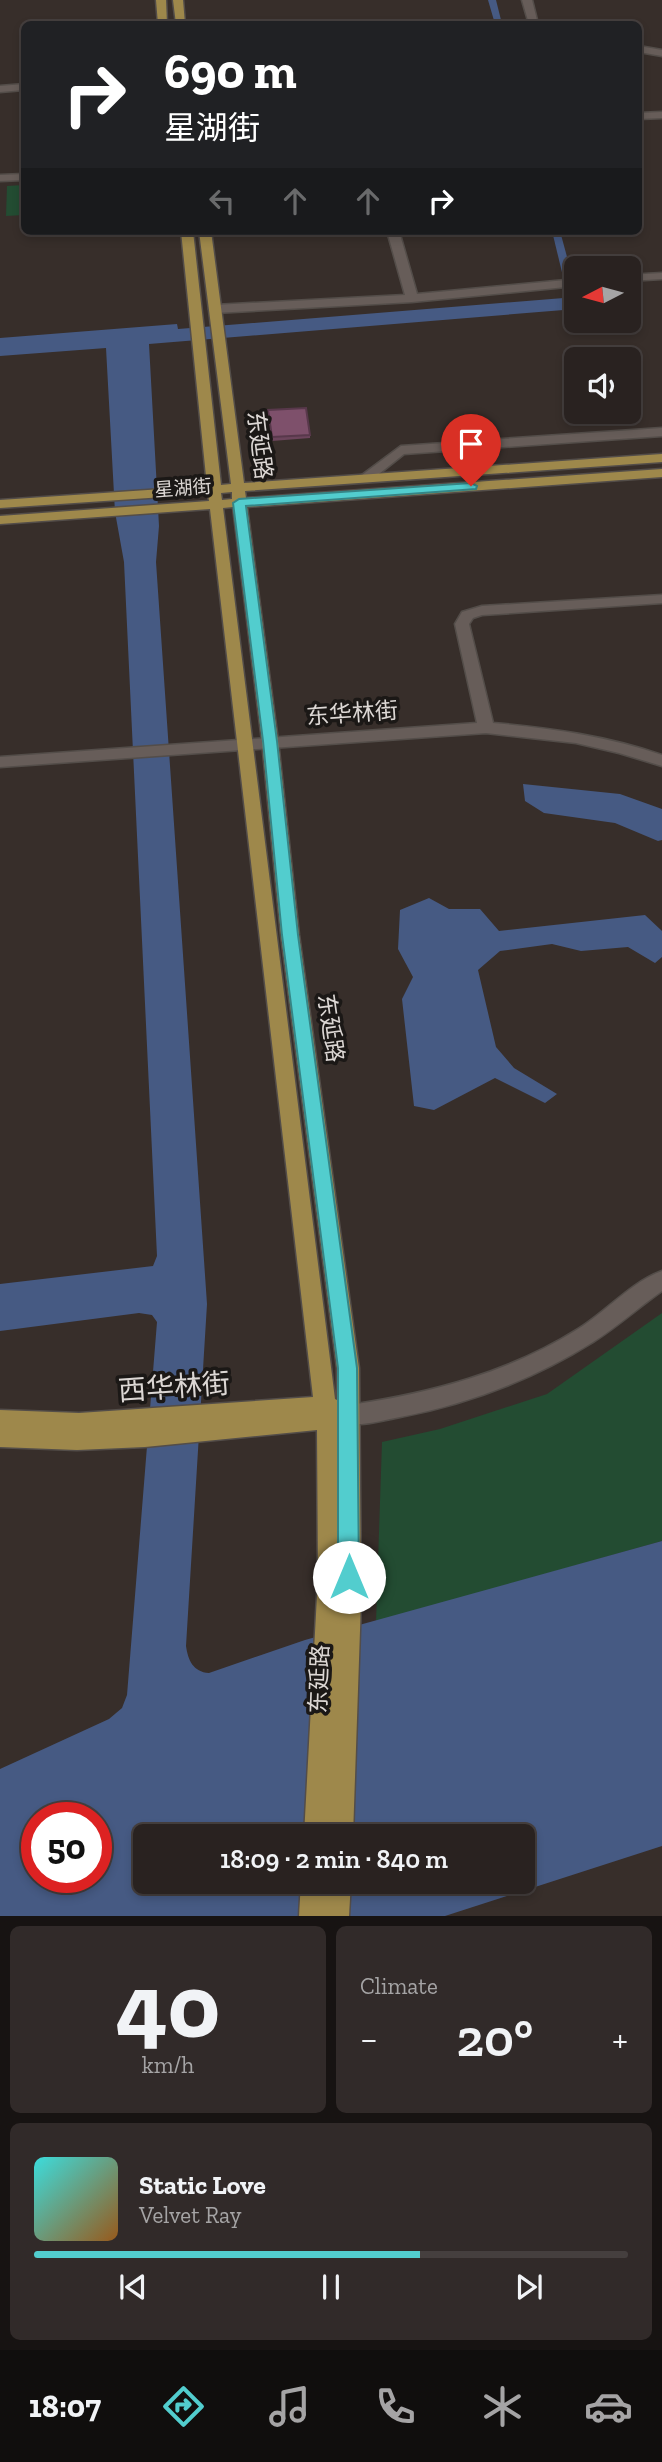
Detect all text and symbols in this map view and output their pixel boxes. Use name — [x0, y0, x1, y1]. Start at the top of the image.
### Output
text: 690 m — [164, 42, 297, 101]
icon: right — [49, 49, 140, 140]
text: 星湖街 — [164, 109, 260, 147]
icon: left — [203, 182, 241, 220]
icon: ahead — [276, 182, 314, 220]
icon: ahead — [349, 182, 387, 220]
icon: right — [422, 182, 460, 220]
north arrow — [564, 256, 640, 332]
map controls — [564, 256, 641, 424]
button: sound — [564, 347, 641, 424]
street label: 东延路 — [242, 409, 278, 481]
pin — [441, 414, 501, 486]
icon: arrive — [452, 425, 490, 463]
street label: 星湖街 — [154, 475, 212, 501]
street label: 东华林街 — [305, 696, 399, 730]
street label: 东延路 — [312, 992, 350, 1064]
street label: 西华林街 — [117, 1367, 231, 1407]
position arrow — [312, 1540, 386, 1614]
street label: 东延路 — [304, 1644, 334, 1714]
speed limit sign: 50 — [21, 1802, 112, 1893]
text: 18:09 · 2 min · 840 m — [220, 1843, 448, 1875]
text: 40 — [116, 1951, 220, 2060]
text: Climate — [360, 1972, 438, 2000]
text: 20° — [456, 2007, 533, 2069]
text: − — [360, 2016, 378, 2062]
text: + — [612, 2016, 628, 2062]
text: km/h — [142, 2051, 194, 2079]
text: Static Love — [139, 2169, 266, 2201]
text: Velvet Ray — [139, 2201, 241, 2229]
icon: previous — [114, 2268, 152, 2306]
icon: pause — [312, 2268, 350, 2306]
icon: next — [510, 2268, 548, 2306]
icon: directions — [159, 2382, 208, 2431]
icon: music — [265, 2382, 314, 2431]
icon: phone — [371, 2382, 420, 2431]
icon: climate — [478, 2382, 527, 2431]
icon: car — [584, 2382, 633, 2431]
text: 18:07 — [29, 2387, 101, 2425]

